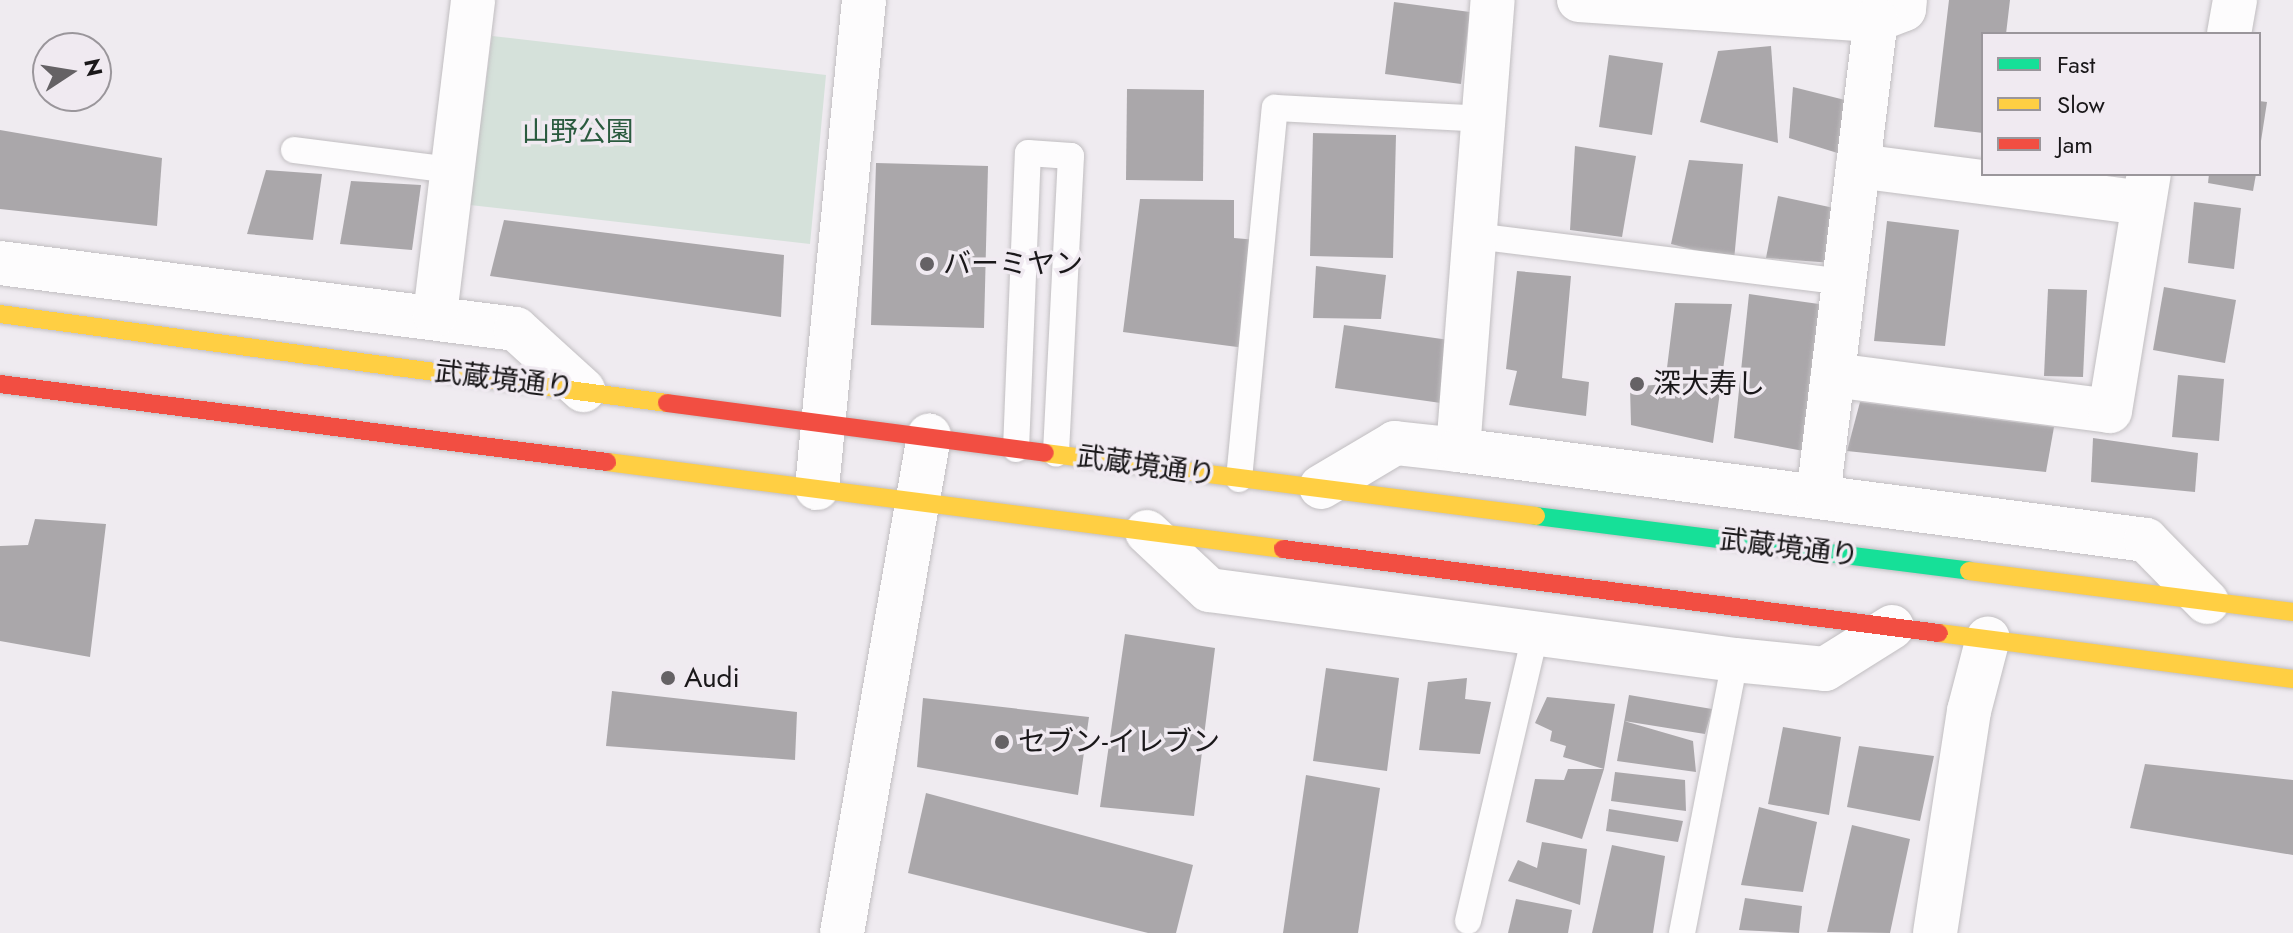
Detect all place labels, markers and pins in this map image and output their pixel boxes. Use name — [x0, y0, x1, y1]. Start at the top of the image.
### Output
place label: バーミヤン — [943, 247, 1083, 281]
marker: バーミヤン — [918, 255, 936, 273]
place label: 深大寿し — [1653, 367, 1765, 401]
marker: 深大寿し — [1628, 375, 1646, 393]
place label: Audi — [684, 661, 740, 695]
marker: Audi — [659, 669, 677, 687]
place label: セブン-イレブン — [1018, 725, 1220, 759]
marker: セブン-イレブン — [993, 733, 1011, 751]

